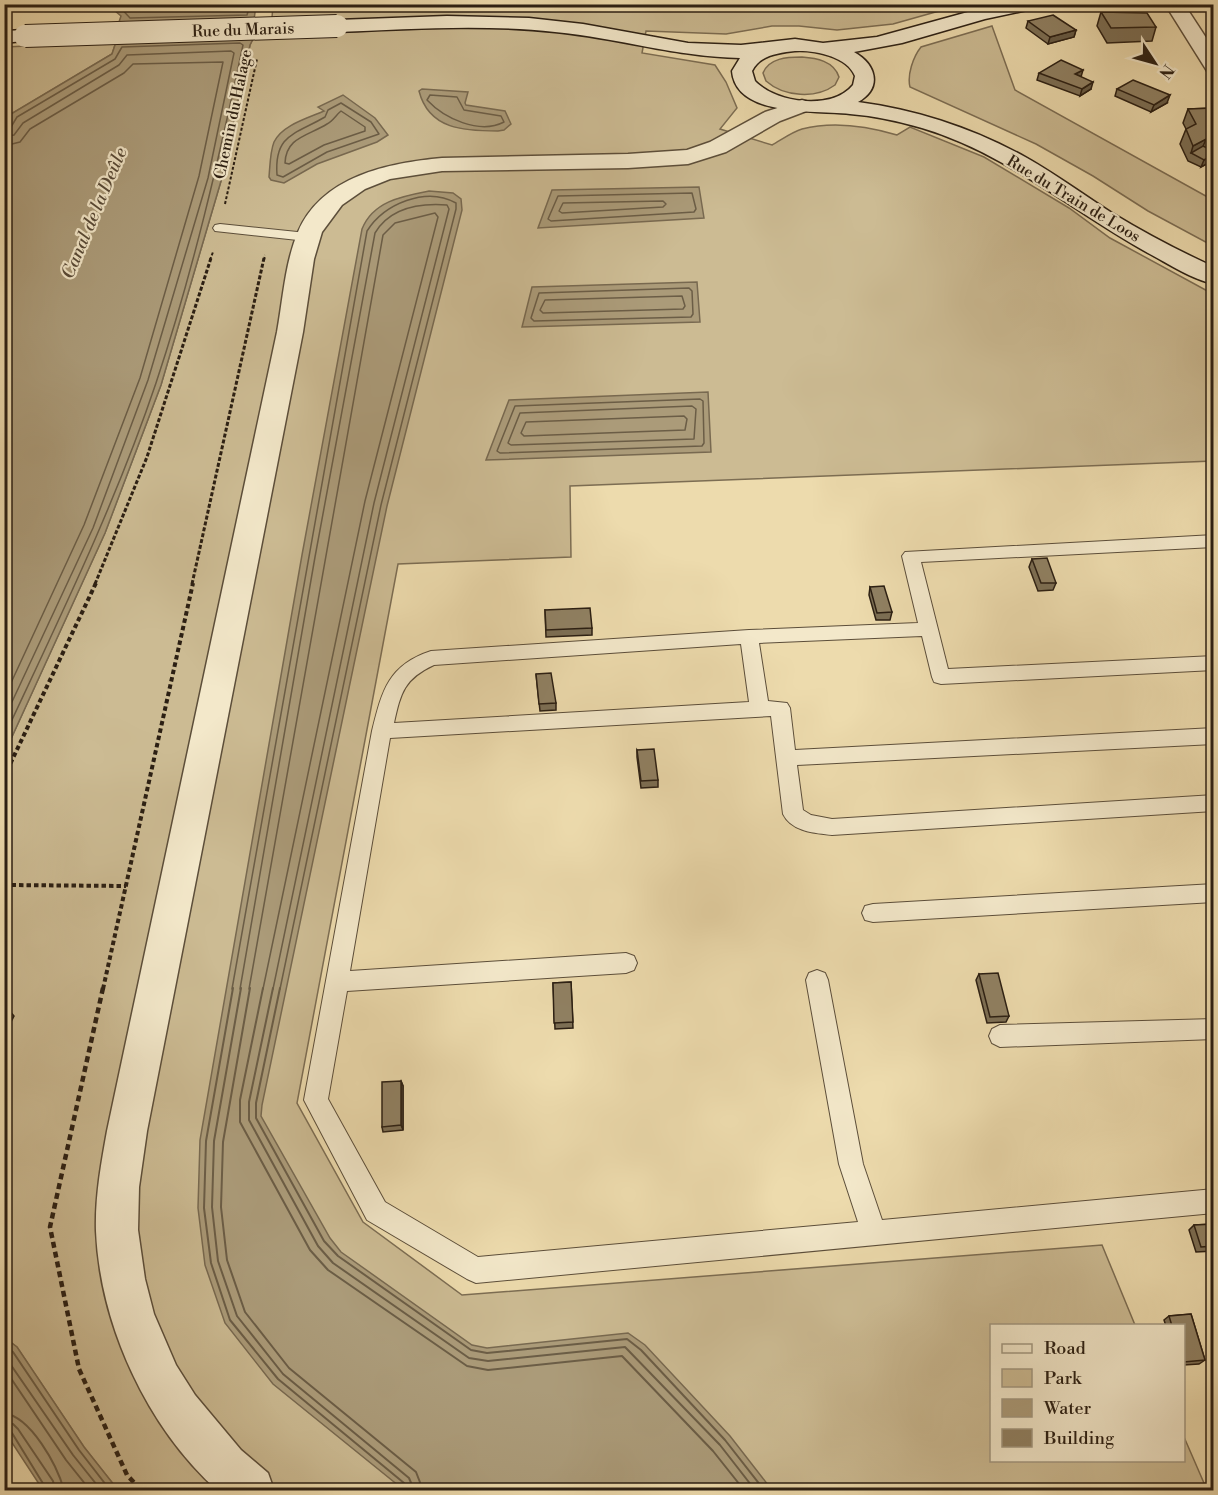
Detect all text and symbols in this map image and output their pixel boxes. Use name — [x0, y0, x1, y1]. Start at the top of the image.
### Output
street label: Rue du Marais — [191, 18, 295, 42]
north arrow — [1125, 33, 1185, 93]
street label: Chemin du Halage — [209, 47, 256, 181]
text: N — [1154, 60, 1178, 83]
water label: Canal de la Deûle — [56, 144, 133, 282]
street label: Rue du Train de Loos — [1003, 151, 1144, 247]
legend — [990, 1324, 1185, 1462]
text: Road — [1044, 1337, 1087, 1360]
text: Park — [1044, 1367, 1083, 1390]
text: Water — [1043, 1397, 1092, 1420]
text: Building — [1043, 1427, 1115, 1450]

